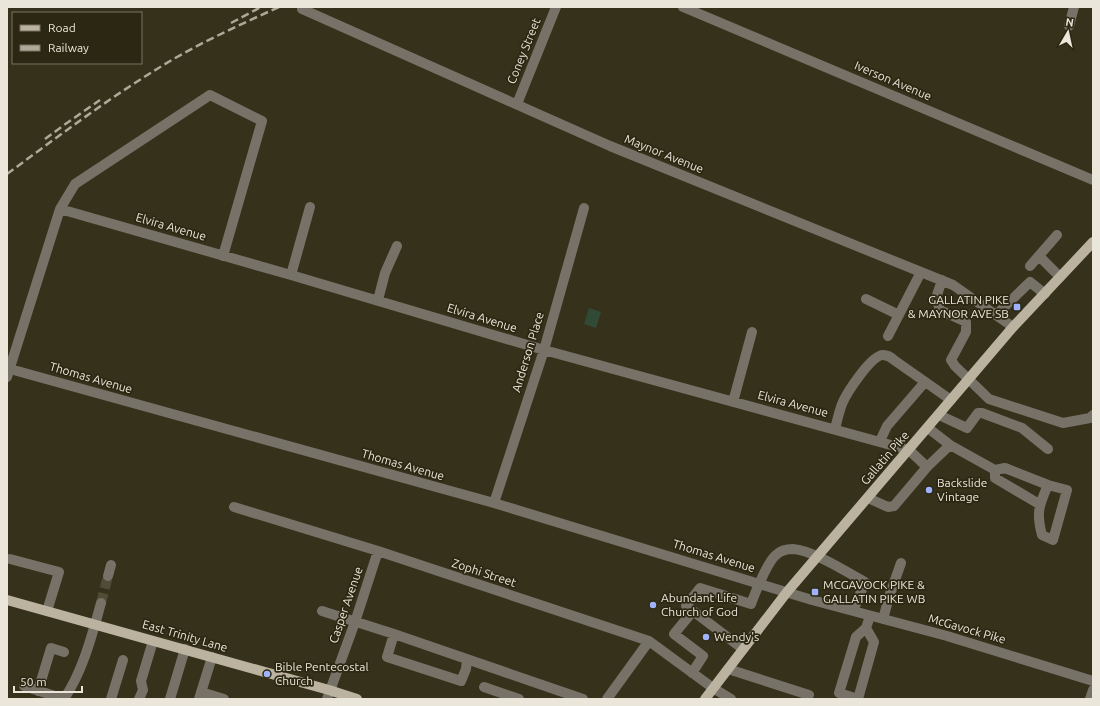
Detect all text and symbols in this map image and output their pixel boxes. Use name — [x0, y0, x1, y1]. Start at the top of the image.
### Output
legend — [12, 12, 142, 64]
north arrow — [1048, 12, 1088, 52]
street label: Coney Street — [504, 16, 543, 86]
text: N — [1065, 16, 1075, 29]
text: Road — [48, 21, 76, 34]
text: Railway — [48, 41, 89, 54]
street label: Iverson Avenue — [853, 58, 934, 103]
street label: Maynor Avenue — [623, 132, 706, 175]
street label: Elvira Avenue — [134, 210, 208, 243]
place label: GALLATIN PIKE & MAYNOR AVE SB — [908, 293, 1009, 320]
street label: Elvira Avenue — [446, 301, 519, 334]
marker: GALLATIN PIKE & MAYNOR AVE SB — [1012, 302, 1022, 312]
street label: Anderson Place — [509, 310, 546, 394]
street label: Thomas Avenue — [48, 359, 134, 396]
street label: Elvira Avenue — [756, 388, 830, 419]
street label: Gallatin Pike — [858, 428, 911, 487]
street label: Thomas Avenue — [360, 446, 446, 483]
place label: Backslide Vintage — [937, 476, 987, 503]
marker: Backslide Vintage — [924, 485, 934, 495]
street label: Thomas Avenue — [671, 537, 757, 574]
street label: Zophi Street — [450, 556, 518, 589]
street label: Casper Avenue — [326, 565, 365, 645]
place label: MCGAVOCK PIKE & GALLATIN PIKE WB — [823, 578, 925, 605]
marker: MCGAVOCK PIKE & GALLATIN PIKE WB — [810, 587, 820, 597]
place label: Abundant Life Church of God — [661, 591, 738, 618]
marker: Abundant Life Church of God — [648, 600, 658, 610]
street label: McGavock Pike — [927, 611, 1007, 646]
street label: East Trinity Lane — [141, 617, 229, 654]
place label: Wendy's — [714, 630, 759, 643]
marker: Wendy's — [701, 632, 711, 642]
place label: Bible Pentecostal Church — [275, 660, 369, 687]
scale bar — [14, 668, 82, 694]
marker: Bible Pentecostal Church — [262, 669, 272, 679]
text: 50 m — [20, 675, 47, 688]

